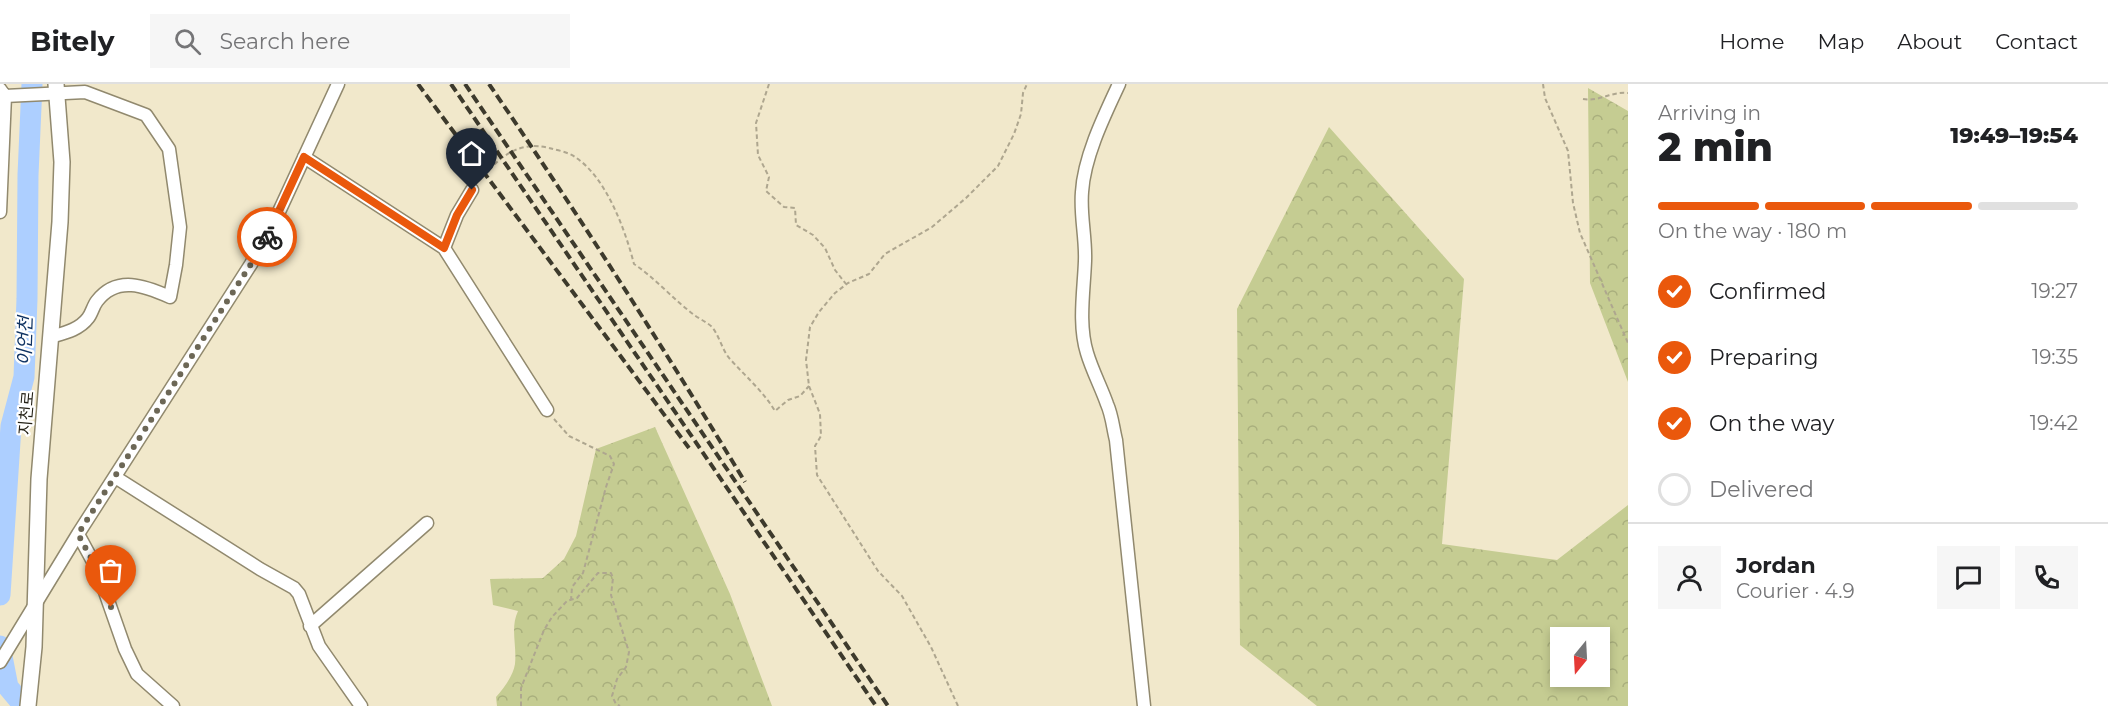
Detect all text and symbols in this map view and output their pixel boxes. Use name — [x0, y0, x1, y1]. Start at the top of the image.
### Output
search box — [150, 14, 570, 68]
text: Bitely — [30, 24, 114, 58]
icon: search — [171, 25, 204, 58]
text: Search here — [219, 28, 350, 55]
text: Home — [1719, 29, 1784, 54]
text: Map — [1817, 29, 1864, 54]
text: About — [1897, 29, 1962, 54]
text: Contact — [1995, 29, 2078, 54]
text: Arriving in — [1658, 101, 1761, 125]
text: 19:49–19:54 — [1950, 122, 2078, 149]
text: 2 min — [1658, 123, 1773, 171]
pin — [446, 128, 497, 190]
icon: home — [455, 137, 488, 170]
courier — [237, 207, 297, 267]
text: On the way · 180 m — [1658, 219, 1847, 243]
icon: bike — [251, 221, 284, 254]
icon: check — [1658, 275, 1691, 308]
text: Confirmed — [1709, 278, 1826, 305]
text: 19:27 — [2031, 279, 2078, 303]
water label: 이언천 — [13, 313, 37, 366]
icon: check — [1658, 341, 1691, 374]
text: Preparing — [1709, 344, 1818, 371]
text: 19:35 — [2032, 345, 2078, 369]
street label: 지천로 — [15, 390, 38, 436]
icon: check — [1658, 407, 1691, 440]
text: On the way — [1709, 410, 1834, 437]
text: 19:42 — [2030, 411, 2078, 435]
text: Delivered — [1709, 476, 1814, 503]
pin — [85, 545, 136, 607]
button: person — [1658, 546, 1721, 609]
button: chat — [1937, 546, 2000, 609]
button: phone — [2015, 546, 2078, 609]
text: Jordan — [1736, 552, 1816, 579]
icon: bag — [94, 554, 127, 587]
text: Courier · 4.9 — [1736, 579, 1855, 603]
north arrow — [1550, 627, 1610, 687]
map controls — [1550, 627, 1610, 687]

